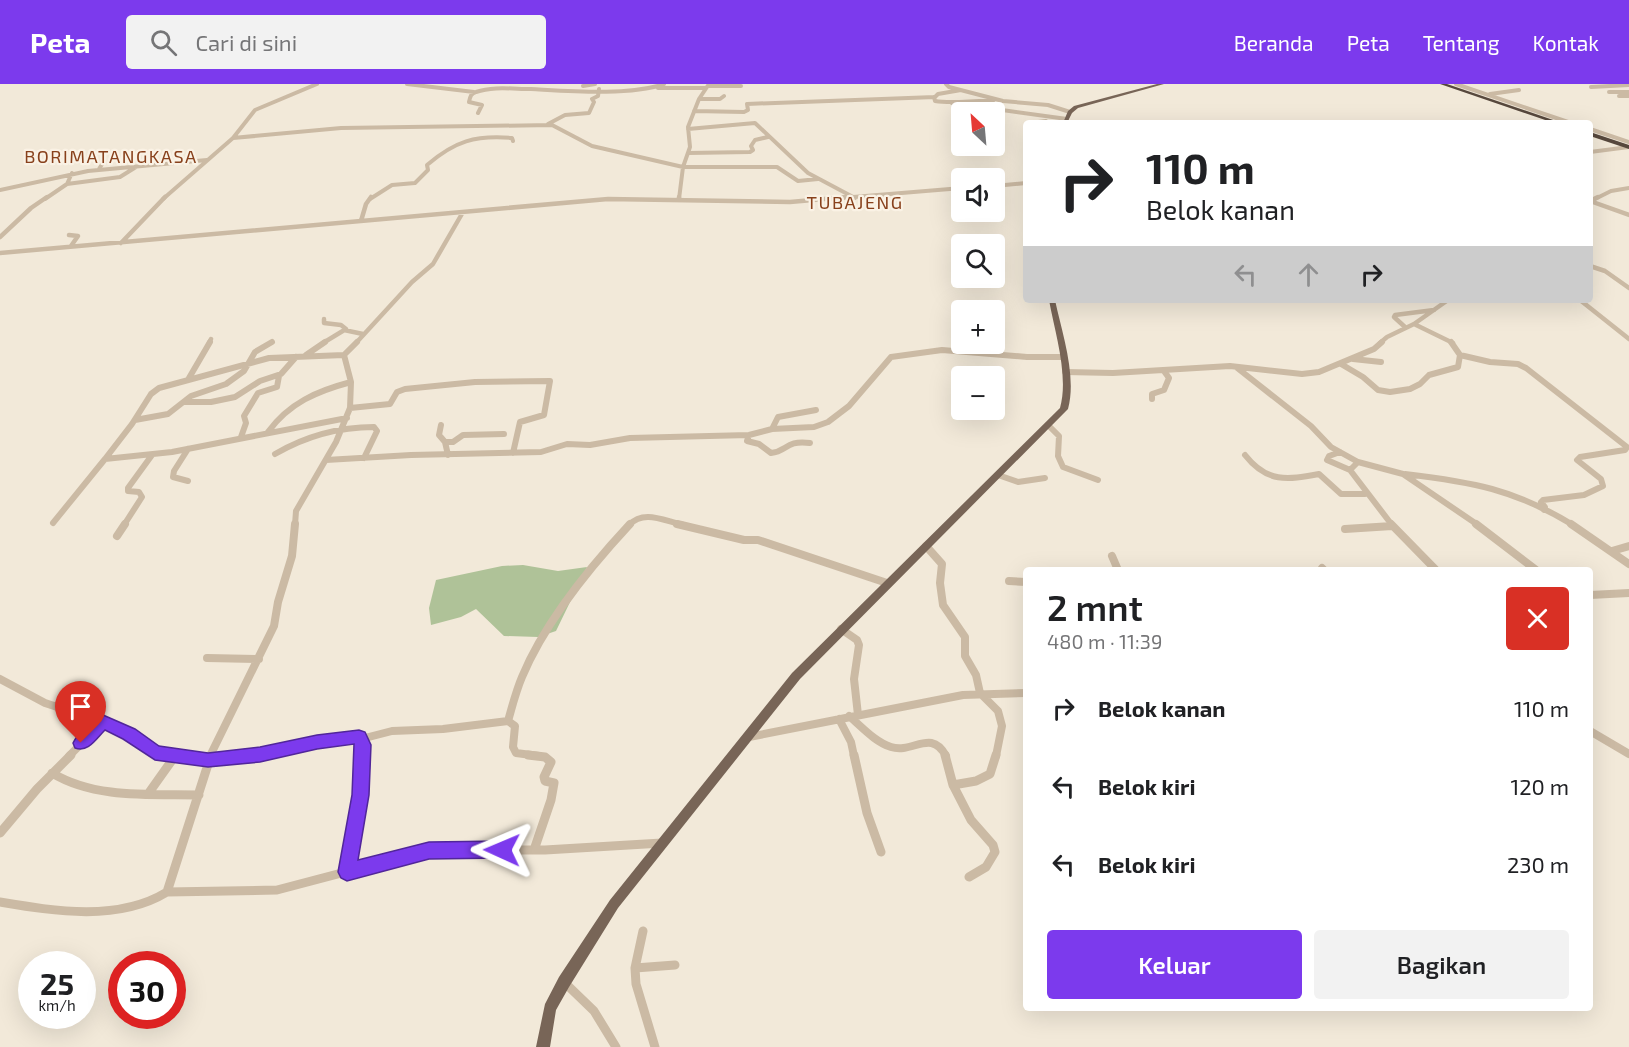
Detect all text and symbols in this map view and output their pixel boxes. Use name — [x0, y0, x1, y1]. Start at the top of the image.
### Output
search box — [126, 15, 546, 69]
text: Peta — [30, 25, 90, 59]
icon: search — [147, 26, 180, 59]
text: Cari di sini — [195, 29, 297, 55]
text: Beranda — [1234, 30, 1314, 55]
text: Peta — [1347, 30, 1390, 55]
text: Tentang — [1423, 30, 1500, 55]
text: Kontak — [1533, 30, 1599, 55]
north arrow — [951, 102, 1005, 156]
map controls — [951, 102, 1005, 420]
text: 110 m — [1146, 142, 1255, 192]
icon: right — [1047, 144, 1125, 222]
district label: BORIMATANGKASA — [24, 145, 198, 167]
button: sound — [951, 168, 1005, 222]
district label: TUBAJENG — [807, 191, 904, 213]
text: Belok kanan — [1146, 193, 1295, 225]
button: search — [951, 234, 1005, 288]
icon: left — [1229, 258, 1262, 291]
icon: ahead — [1292, 258, 1325, 291]
icon: right — [1355, 258, 1388, 291]
button: + — [951, 300, 1005, 354]
button: − — [951, 366, 1005, 420]
text: 2 mnt — [1047, 585, 1143, 628]
button: close — [1506, 587, 1569, 650]
text: 480 m · 11:39 — [1047, 629, 1162, 653]
pin — [55, 681, 106, 743]
icon: arrive — [64, 690, 97, 723]
icon: right — [1047, 692, 1080, 725]
text: Belok kanan — [1098, 695, 1225, 721]
text: 110 m — [1514, 695, 1569, 721]
icon: left — [1047, 770, 1080, 803]
text: Belok kiri — [1098, 773, 1195, 799]
text: 120 m — [1510, 773, 1569, 799]
position arrow — [470, 818, 534, 882]
icon: left — [1047, 848, 1080, 881]
text: Belok kiri — [1098, 851, 1195, 877]
text: 230 m — [1507, 851, 1569, 877]
button: Keluar — [1047, 930, 1302, 999]
button: Bagikan — [1314, 930, 1569, 999]
speed limit sign: 30 — [108, 951, 186, 1029]
text: 25 — [40, 965, 74, 1001]
text: km/h — [38, 996, 76, 1014]

